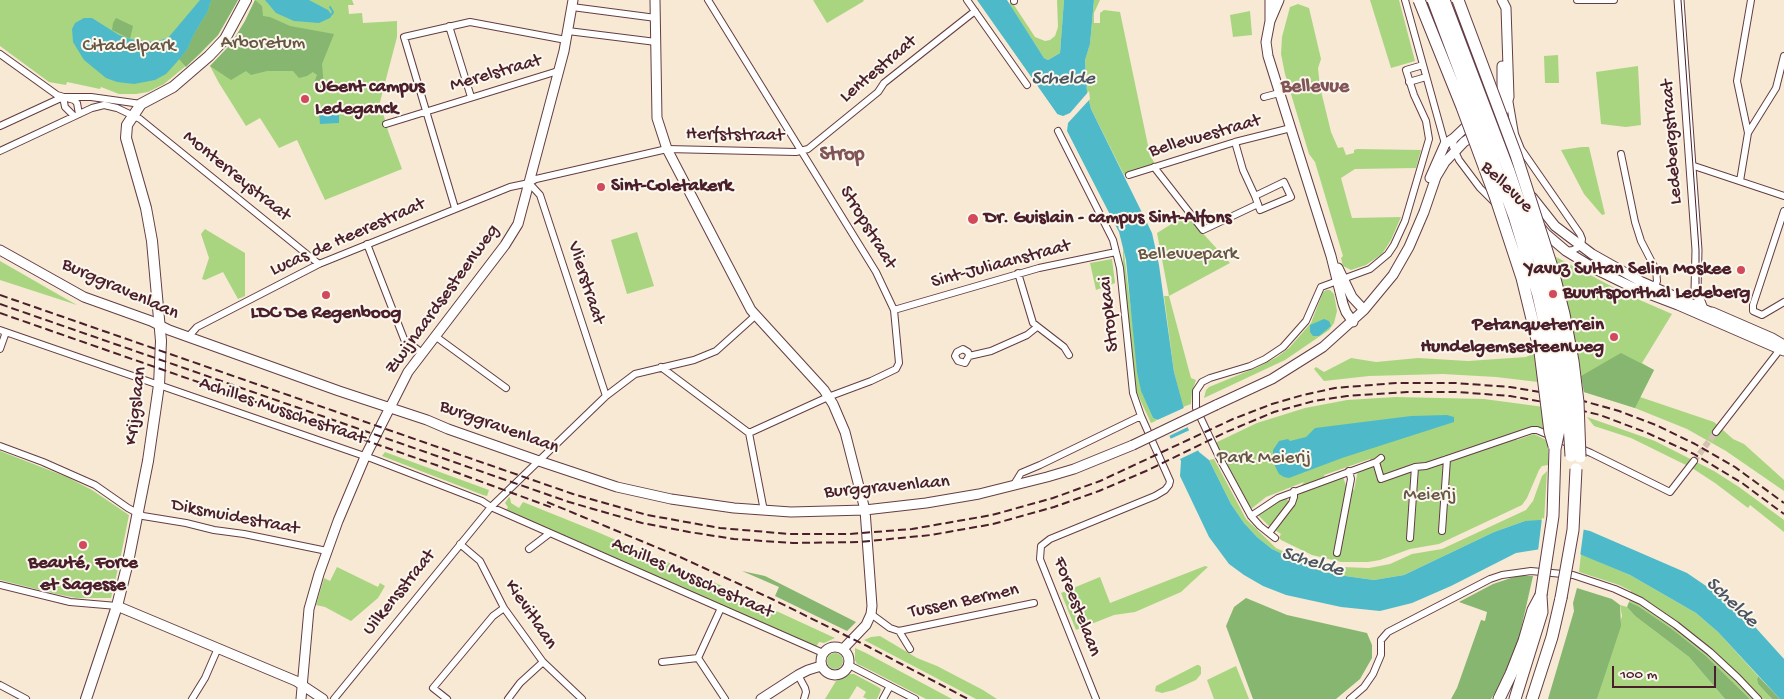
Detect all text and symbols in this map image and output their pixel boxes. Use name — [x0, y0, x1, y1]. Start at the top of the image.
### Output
street label: Lentestraat — [836, 31, 922, 109]
park label: Arboretum — [221, 33, 305, 55]
park label: Citadelpark — [83, 36, 175, 58]
street label: Merelstraat — [448, 50, 544, 98]
water label: Schelde — [1031, 68, 1095, 92]
district label: Bellevue — [1281, 76, 1349, 100]
place label: UGent campus Ledeganck — [315, 77, 425, 121]
street label: Ledebergstraat — [1657, 79, 1689, 205]
marker: UGent campus Ledeganck — [299, 93, 311, 105]
street label: Bellevuestraat — [1147, 110, 1263, 164]
street label: Herfststraat — [686, 124, 784, 148]
street label: Monterreystraat — [177, 126, 295, 228]
district label: Strop — [820, 144, 864, 168]
street label: Bellevue — [1475, 157, 1537, 219]
place label: Sint-Coletakerk — [611, 176, 733, 198]
marker: Sint-Coletakerk — [595, 181, 607, 193]
street label: Stropstraat — [833, 182, 901, 274]
street label: Lucas de Heerestraat — [267, 194, 429, 282]
place label: Dr. Guislain - campus Sint-Alfons — [984, 208, 1231, 230]
marker: Dr. Guislain - campus Sint-Alfons — [966, 212, 980, 226]
street label: Zwijnaardsesteenweg — [381, 220, 505, 380]
street label: Sint-Juliaanstraat — [929, 235, 1073, 295]
street label: Vlierstraat — [561, 239, 609, 327]
park label: Bellevuepark — [1138, 244, 1238, 266]
street label: Burggravenlaan — [58, 254, 182, 326]
place label: Yavuz Sultan Selim Moskee — [1525, 259, 1731, 281]
marker: Yavuz Sultan Selim Moskee — [1735, 264, 1747, 276]
street label: Stropkaai — [1095, 275, 1125, 353]
place label: Buurtsporthal Ledeberg — [1563, 283, 1750, 305]
marker: Buurtsporthal Ledeberg — [1547, 288, 1559, 300]
marker: LDC De Regenboog — [320, 289, 332, 301]
place label: LDC De Regenboog — [251, 303, 401, 325]
place label: Petanqueterrein Hundelgemsesteenweg — [1420, 315, 1604, 359]
marker: Petanqueterrein Hundelgemsesteenweg — [1608, 331, 1620, 343]
street label: Krijgslaan — [121, 365, 153, 447]
street label: Achilles Musschestraat — [196, 373, 368, 451]
street label: Burggravenlaan — [436, 396, 562, 460]
park label: Park Meierij — [1217, 448, 1311, 470]
street label: Burggravenlaan — [823, 471, 951, 505]
park label: Meierij — [1403, 485, 1457, 507]
street label: Diksmuidestraat — [169, 494, 301, 542]
street label: Achilles Musschestraat — [608, 533, 776, 625]
marker: Beauté, Force et Sagesse — [77, 539, 89, 551]
water label: Schelde — [1278, 542, 1346, 584]
street label: Uilkensstraat — [358, 545, 442, 641]
place label: Beauté, Force et Sagesse — [28, 553, 138, 597]
street label: Foreestelaan — [1047, 554, 1105, 660]
water label: Schelde — [1700, 573, 1762, 633]
street label: Kievitlaan — [498, 576, 562, 654]
street label: Tussen Bermen — [907, 579, 1021, 625]
scale bar — [1614, 656, 1718, 688]
text: 100 m — [1620, 666, 1657, 684]

